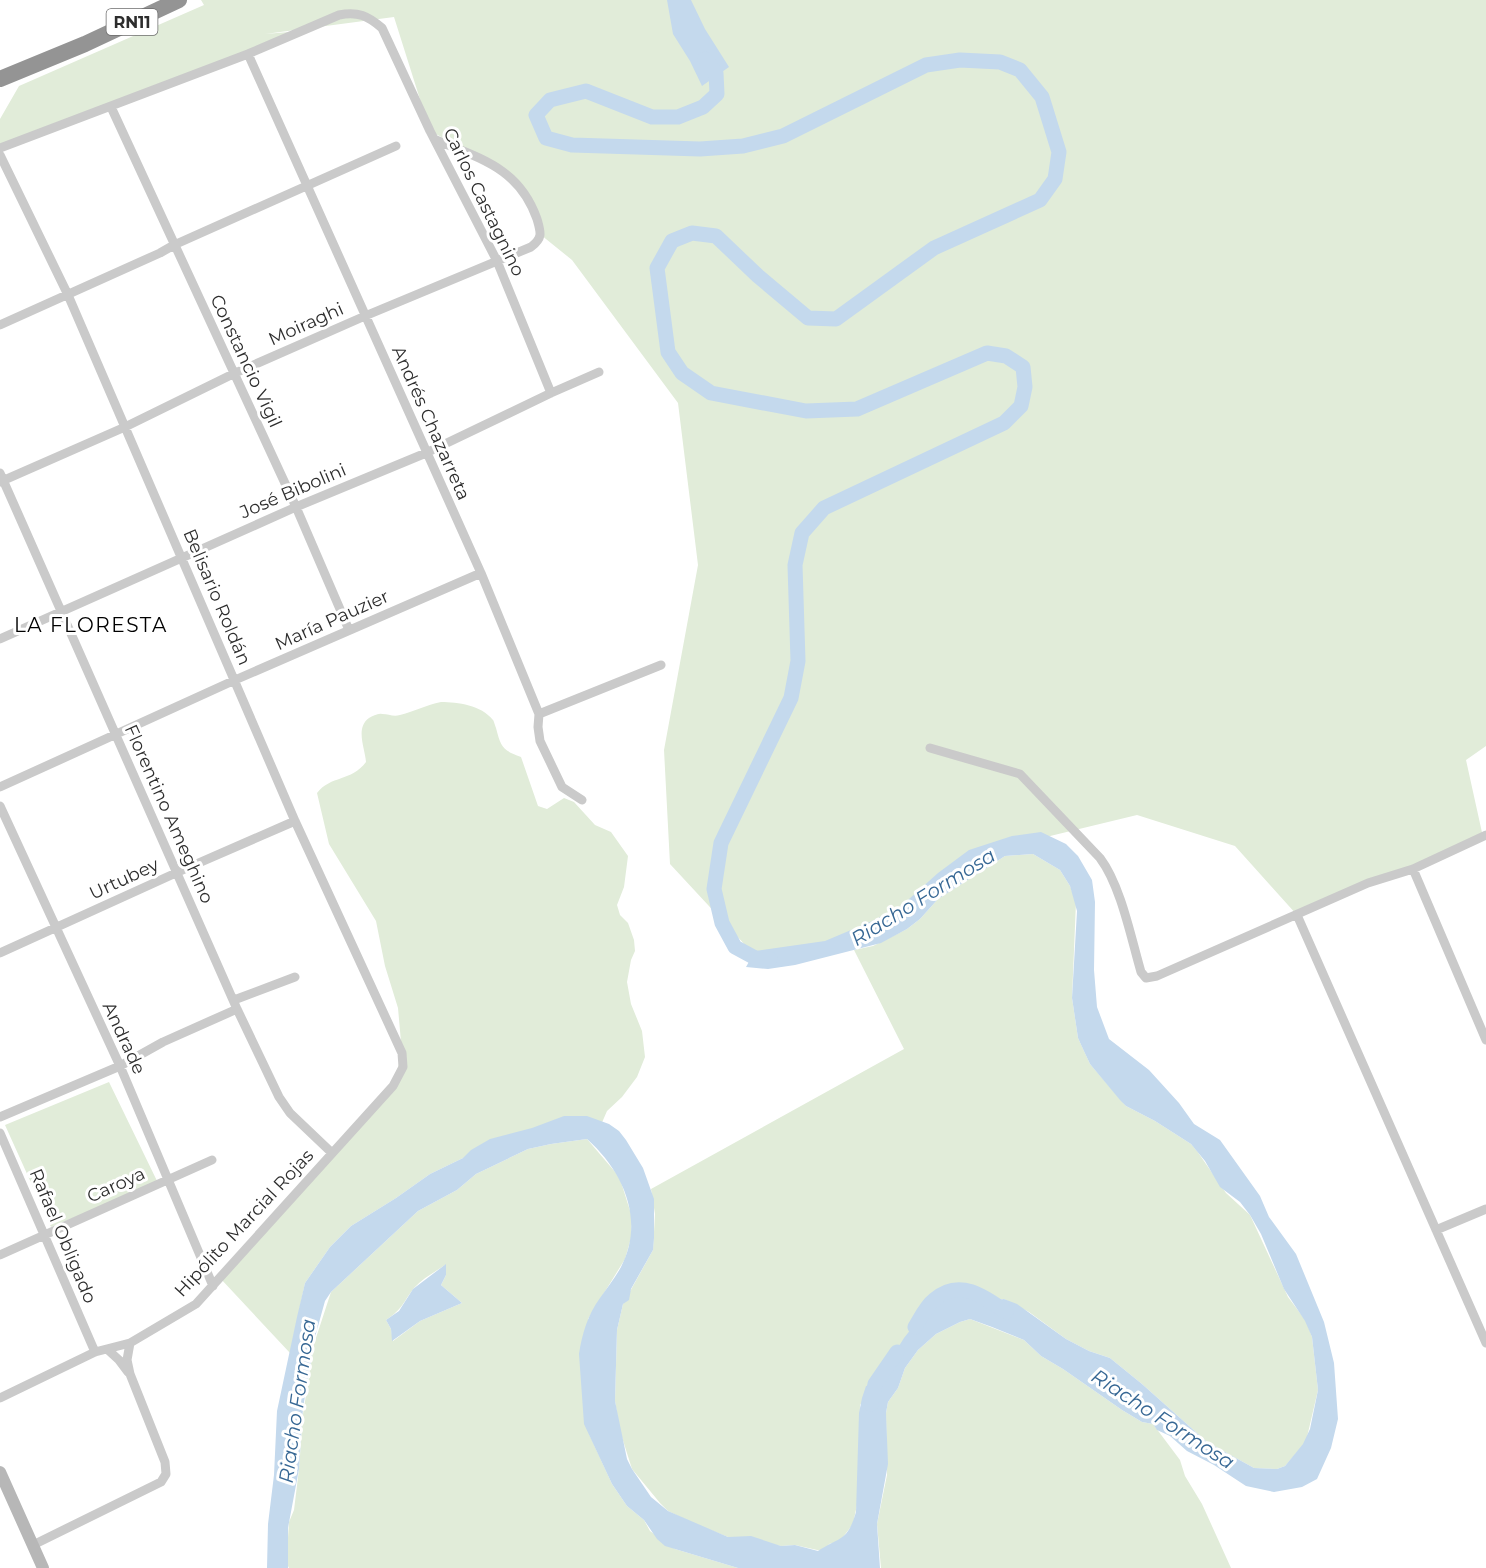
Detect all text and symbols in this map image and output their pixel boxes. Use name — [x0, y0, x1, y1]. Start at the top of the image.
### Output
road number: RN11 — [106, 9, 158, 35]
street label: Carlos Castagnino — [439, 124, 529, 280]
street label: Constancio Vigil — [206, 291, 286, 431]
street label: Moiraghi — [265, 298, 347, 350]
street label: Andrés Chazarreta — [387, 342, 475, 504]
street label: José Bibolini — [236, 459, 349, 524]
street label: Belisario Roldán — [178, 526, 256, 668]
street label: María Pauzier — [272, 585, 392, 655]
district label: LA FLORESTA — [14, 613, 168, 637]
street label: Florentino Ameghino — [120, 721, 218, 907]
water label: Riacho Formosa — [846, 843, 1000, 951]
street label: Urtubey — [86, 853, 162, 905]
street label: Andrade — [98, 998, 150, 1078]
street label: Hipólito Marcial Rojas — [170, 1144, 318, 1301]
street label: Caroya — [84, 1162, 148, 1208]
street label: Rafael Obligado — [25, 1165, 101, 1307]
water label: Riacho Formosa — [274, 1317, 320, 1485]
water label: Riacho Formosa — [1087, 1364, 1239, 1474]

